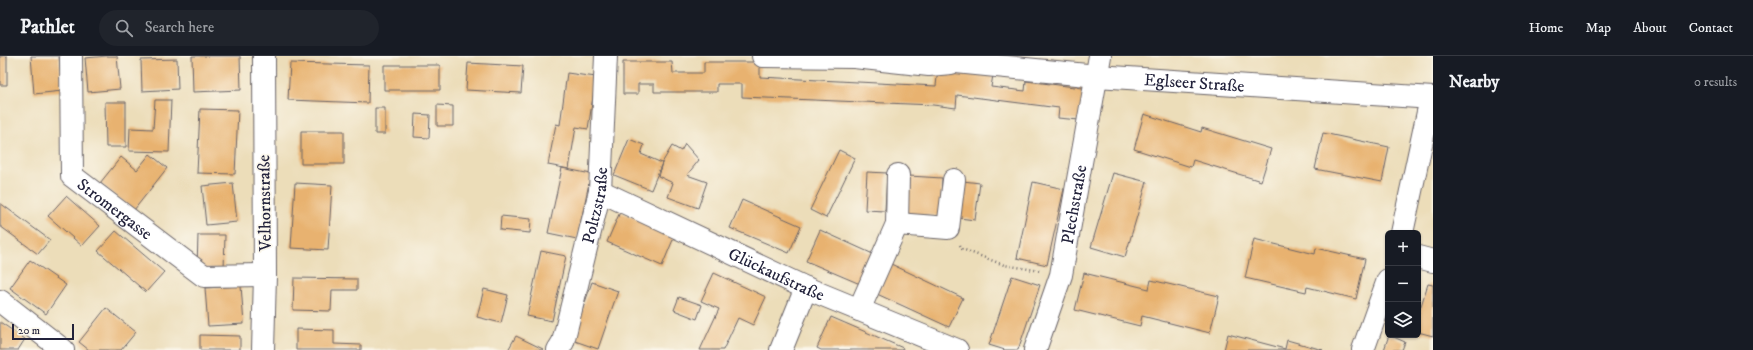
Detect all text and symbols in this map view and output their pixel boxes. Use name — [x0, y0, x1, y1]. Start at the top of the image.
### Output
search box — [99, 10, 379, 46]
text: Pathlet — [20, 16, 75, 39]
icon: search — [113, 17, 135, 39]
text: Search here — [145, 18, 214, 37]
text: Home — [1529, 19, 1563, 37]
text: Map — [1585, 19, 1611, 37]
text: About — [1633, 19, 1667, 37]
text: Contact — [1689, 19, 1733, 37]
street label: Eglseer Straße — [1143, 69, 1245, 98]
text: Nearby — [1449, 71, 1499, 93]
text: 0 results — [1694, 74, 1737, 90]
street label: Velhornstraße — [253, 155, 277, 252]
street label: Plechstraße — [1057, 163, 1092, 246]
street label: Poltzstraße — [577, 167, 613, 246]
street label: Stromergasse — [72, 174, 157, 245]
map controls — [1385, 230, 1421, 338]
button: + — [1385, 230, 1421, 266]
street label: Glückaufstraße — [724, 243, 828, 306]
button: − — [1385, 266, 1421, 302]
button: layers — [1385, 302, 1421, 338]
scale bar — [12, 322, 74, 341]
text: 20 m — [18, 324, 40, 338]

